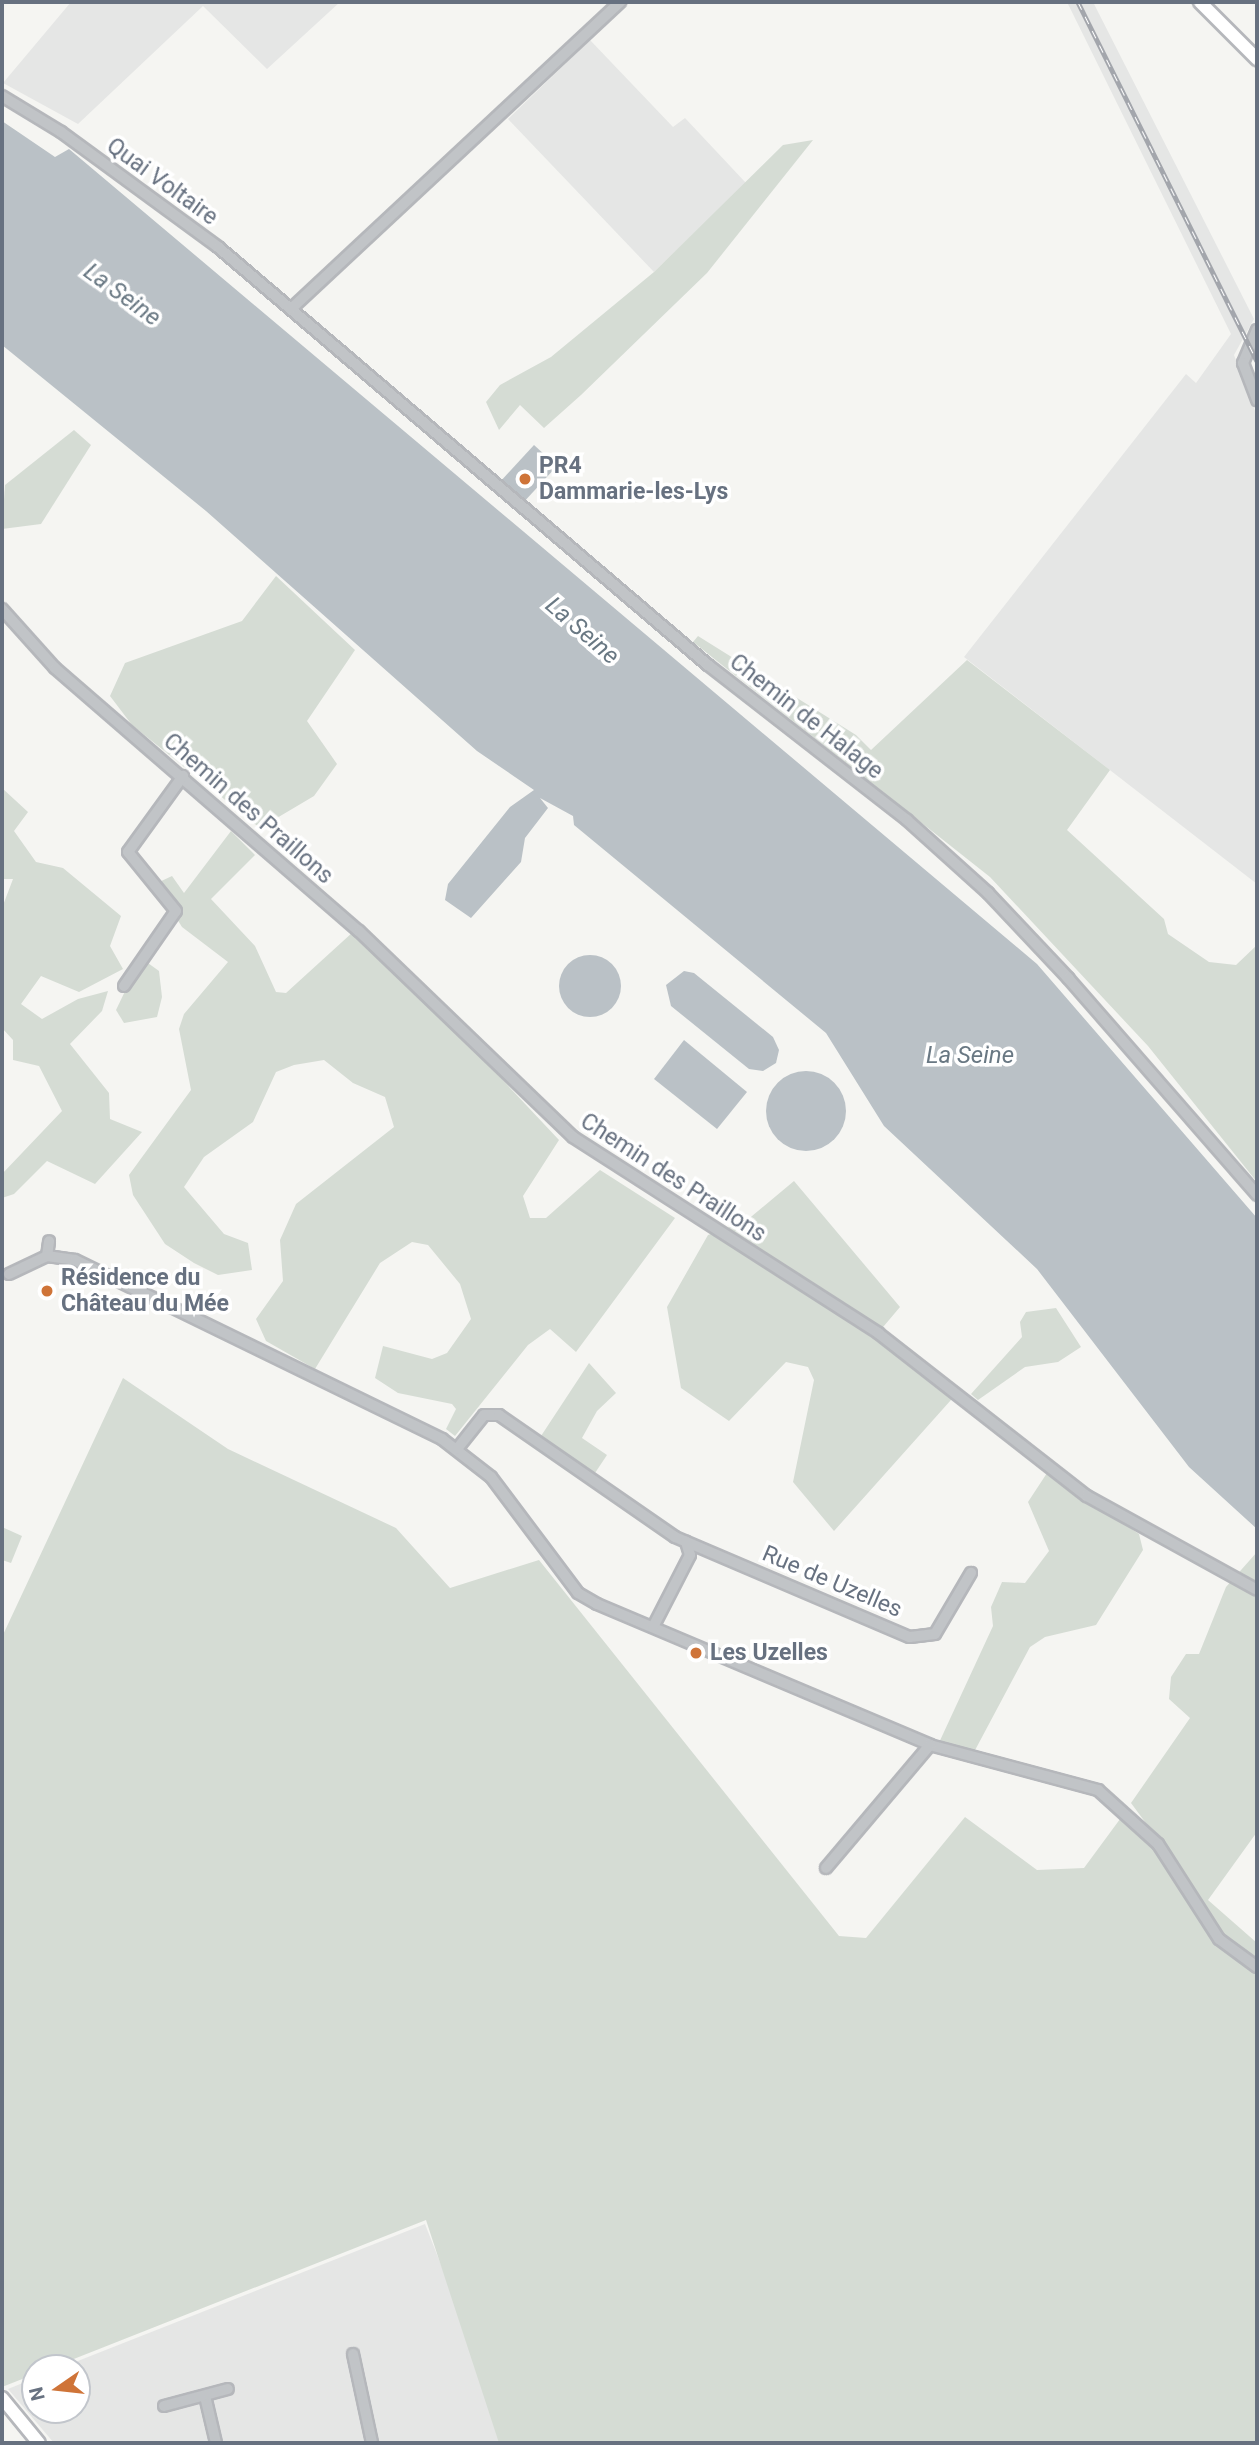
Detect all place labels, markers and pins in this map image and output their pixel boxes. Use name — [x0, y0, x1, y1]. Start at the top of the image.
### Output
place label: PR4 Dammarie-les-Lys — [539, 452, 728, 506]
marker: PR4 Dammarie-les-Lys — [517, 471, 533, 487]
place label: Résidence du Château du Mée — [61, 1264, 229, 1318]
marker: Résidence du Château du Mée — [39, 1283, 55, 1299]
place label: Les Uzelles — [710, 1639, 828, 1667]
marker: Les Uzelles — [688, 1645, 704, 1661]

